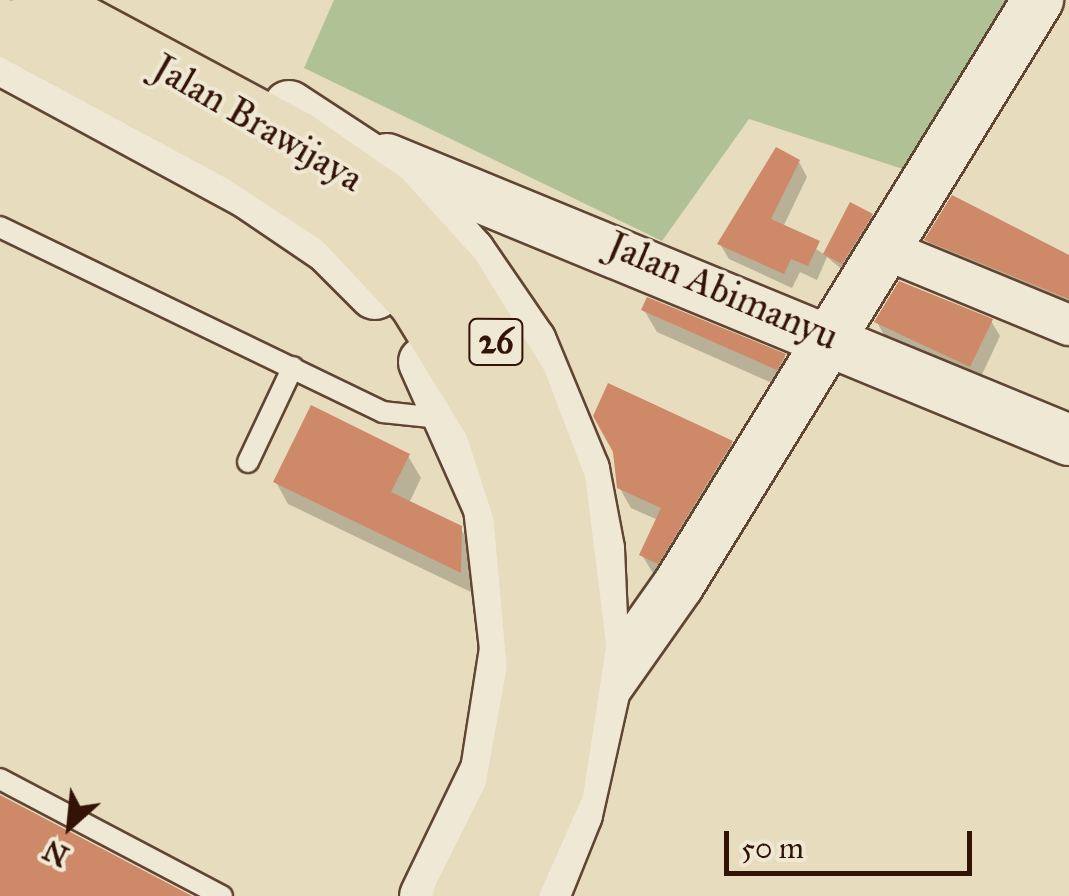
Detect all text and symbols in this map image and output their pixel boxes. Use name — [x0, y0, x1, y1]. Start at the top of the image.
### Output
street label: Jalan Brawijaya — [145, 45, 371, 201]
street label: Jalan Abimanyu — [601, 222, 845, 360]
road number: 26 — [466, 312, 526, 372]
north arrow — [20, 776, 120, 876]
scale bar — [729, 811, 976, 873]
text: 50 m — [741, 830, 804, 866]
text: N — [38, 832, 75, 874]

